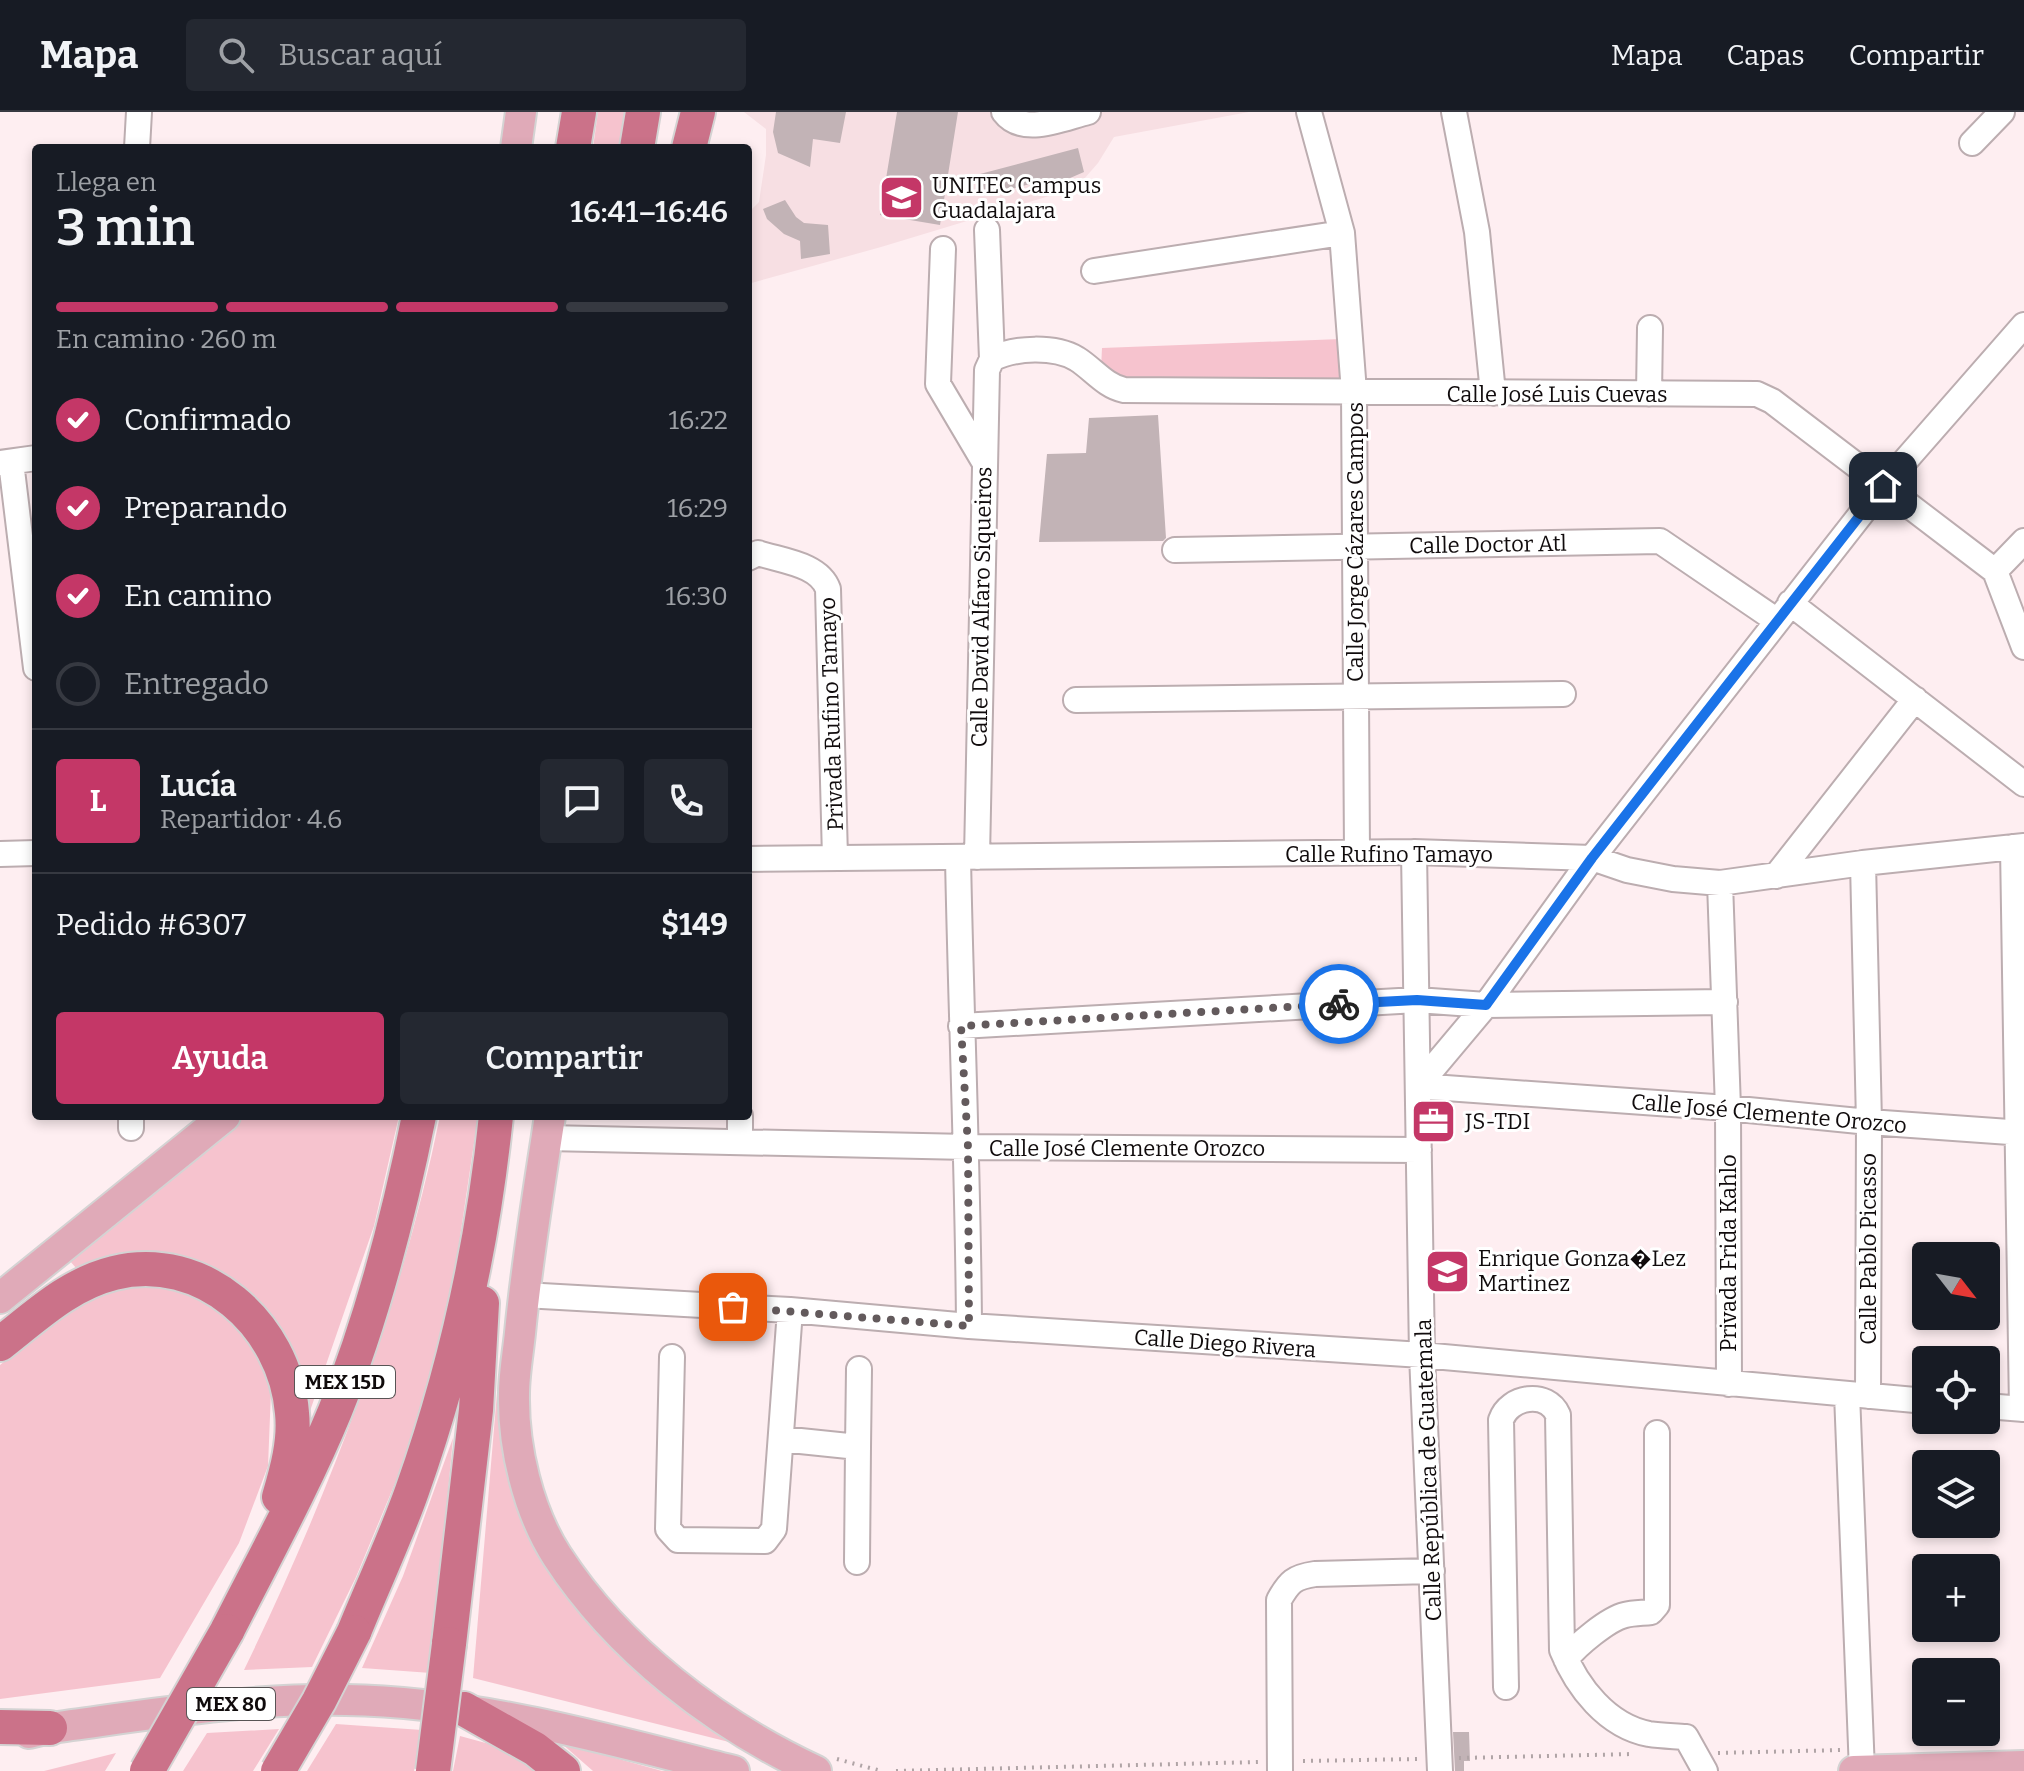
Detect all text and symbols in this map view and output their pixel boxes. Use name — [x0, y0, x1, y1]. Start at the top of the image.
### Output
search box — [186, 19, 746, 91]
text: Mapa — [40, 32, 138, 78]
icon: search — [214, 33, 258, 77]
text: Buscar aquí — [278, 37, 442, 73]
text: Mapa — [1611, 39, 1682, 72]
text: Capas — [1726, 39, 1805, 72]
text: Compartir — [1849, 39, 1984, 72]
text: Llega en — [56, 167, 156, 198]
place label: UNITEC Campus Guadalajara — [932, 172, 1101, 224]
school or university icon: UNITEC Campus Guadalajara — [877, 174, 925, 222]
text: 16:41–16:46 — [570, 194, 728, 230]
text: 3 min — [56, 196, 195, 259]
text: En camino · 260 m — [56, 324, 277, 355]
street label: Calle José Luis Cuevas — [1447, 381, 1667, 408]
icon: check — [56, 398, 100, 442]
text: Confirmado — [124, 402, 291, 438]
street label: Calle Jorge Cázares Campos — [1342, 402, 1369, 682]
text: 16:22 — [668, 405, 728, 436]
pin — [1849, 452, 1917, 520]
icon: home — [1861, 464, 1905, 508]
street label: Calle David Alfaro Siqueiros — [966, 466, 997, 748]
icon: check — [56, 486, 100, 530]
text: Preparando — [124, 490, 288, 526]
text: 16:29 — [667, 493, 728, 524]
street label: Calle Doctor Atl — [1409, 530, 1567, 559]
icon: check — [56, 574, 100, 618]
text: En camino — [124, 578, 272, 614]
text: 16:30 — [665, 581, 728, 612]
street label: Privada Rufino Tamayo — [814, 597, 849, 831]
text: Entregado — [124, 666, 269, 702]
button: chat — [540, 759, 624, 843]
button: phone — [644, 759, 728, 843]
text: Lucía — [160, 768, 237, 804]
text: L — [90, 783, 106, 819]
text: Repartidor · 4.6 — [160, 804, 342, 835]
street label: Calle Rufino Tamayo — [1285, 841, 1493, 868]
text: Pedido #6307 — [56, 907, 246, 943]
text: $149 — [661, 907, 728, 943]
courier — [1299, 964, 1379, 1044]
icon: bike — [1317, 982, 1361, 1026]
button: Ayuda — [56, 1012, 384, 1104]
button: Compartir — [400, 1012, 728, 1104]
street label: Calle José Clemente Orozco — [1630, 1088, 1908, 1139]
office icon: JS-TDI — [1410, 1097, 1458, 1145]
place label: JS-TDI — [1464, 1108, 1530, 1135]
street label: Calle José Clemente Orozco — [989, 1135, 1265, 1162]
street label: Calle Pablo Picasso — [1855, 1153, 1882, 1345]
street label: Privada Frida Kahlo — [1715, 1154, 1742, 1352]
north arrow — [1912, 1242, 2000, 1330]
map controls — [1912, 1242, 2000, 1746]
place label: Enrique Gonza�Lez Martinez — [1478, 1245, 1686, 1297]
school or university icon: Enrique Gonza�Lez Martinez — [1423, 1247, 1471, 1295]
pin — [699, 1273, 767, 1341]
icon: bag — [711, 1285, 755, 1329]
street label: Calle República de Guatemala — [1410, 1318, 1447, 1622]
street label: Calle Diego Rivera — [1133, 1324, 1317, 1363]
button: locate — [1912, 1346, 2000, 1434]
road number: MEX 15D — [295, 1366, 395, 1398]
button: layers — [1912, 1450, 2000, 1538]
button: + — [1912, 1554, 2000, 1642]
button: − — [1912, 1658, 2000, 1746]
road number: MEX 80 — [187, 1688, 275, 1720]

